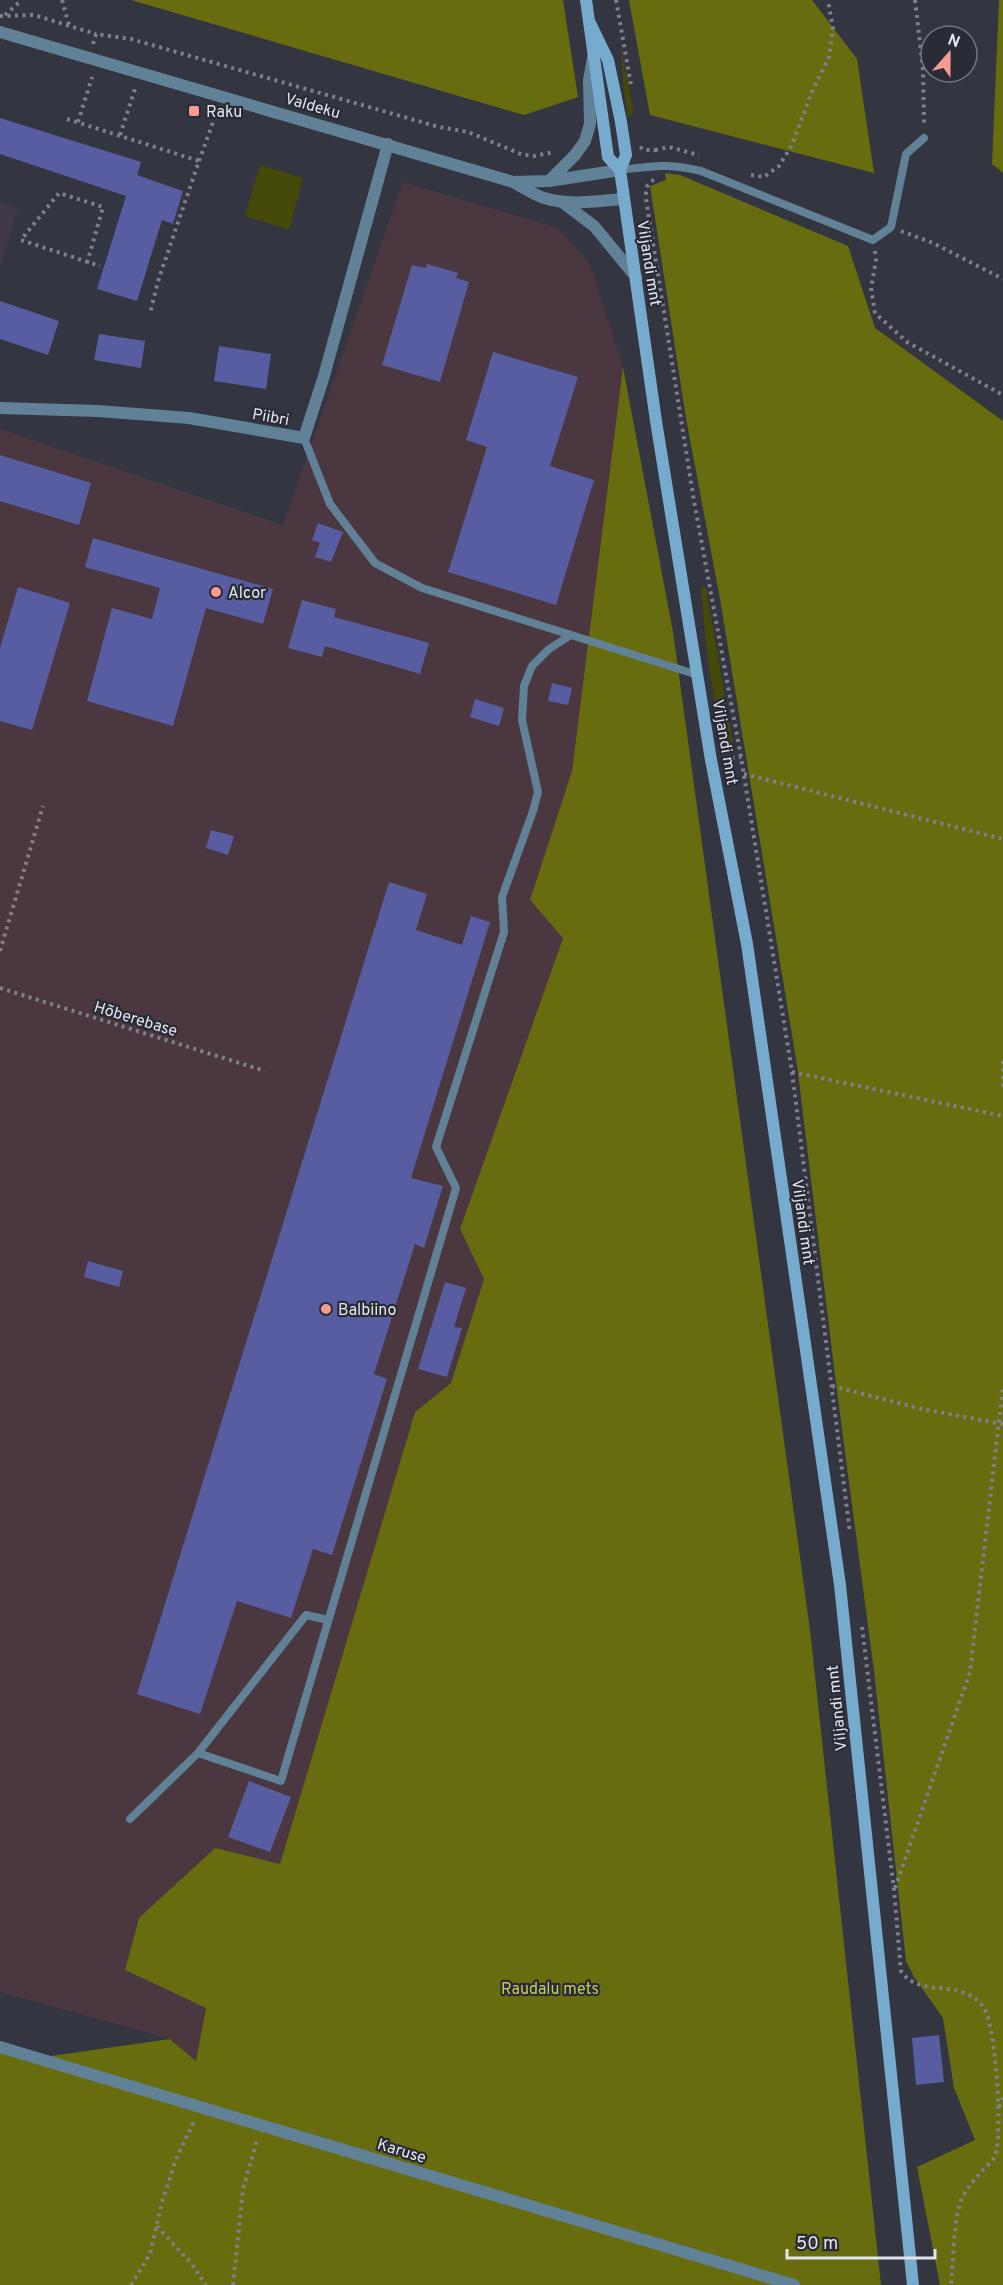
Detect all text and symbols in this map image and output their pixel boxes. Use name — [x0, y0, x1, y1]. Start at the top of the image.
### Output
north arrow — [919, 24, 979, 84]
text: N — [945, 30, 963, 53]
street label: Valdeku — [282, 89, 343, 124]
place label: Raku — [206, 103, 242, 123]
marker: Raku — [187, 104, 201, 118]
street label: Viljandi mnt — [631, 219, 665, 308]
street label: Piibri — [251, 405, 291, 431]
place label: Alcor — [228, 584, 266, 604]
marker: Alcor — [209, 585, 223, 599]
street label: Viljandi mnt — [707, 698, 741, 787]
street label: Hõberebase — [91, 998, 180, 1042]
street label: Viljandi mnt — [786, 1178, 818, 1266]
place label: Balbiino — [338, 1301, 397, 1321]
marker: Balbiino — [319, 1302, 333, 1316]
street label: Viljandi mnt — [824, 1664, 852, 1752]
park label: Raudalu mets — [501, 1980, 599, 2000]
street label: Karuse — [375, 2135, 428, 2169]
scale bar — [787, 2222, 936, 2260]
text: 50 m — [796, 2233, 838, 2256]

